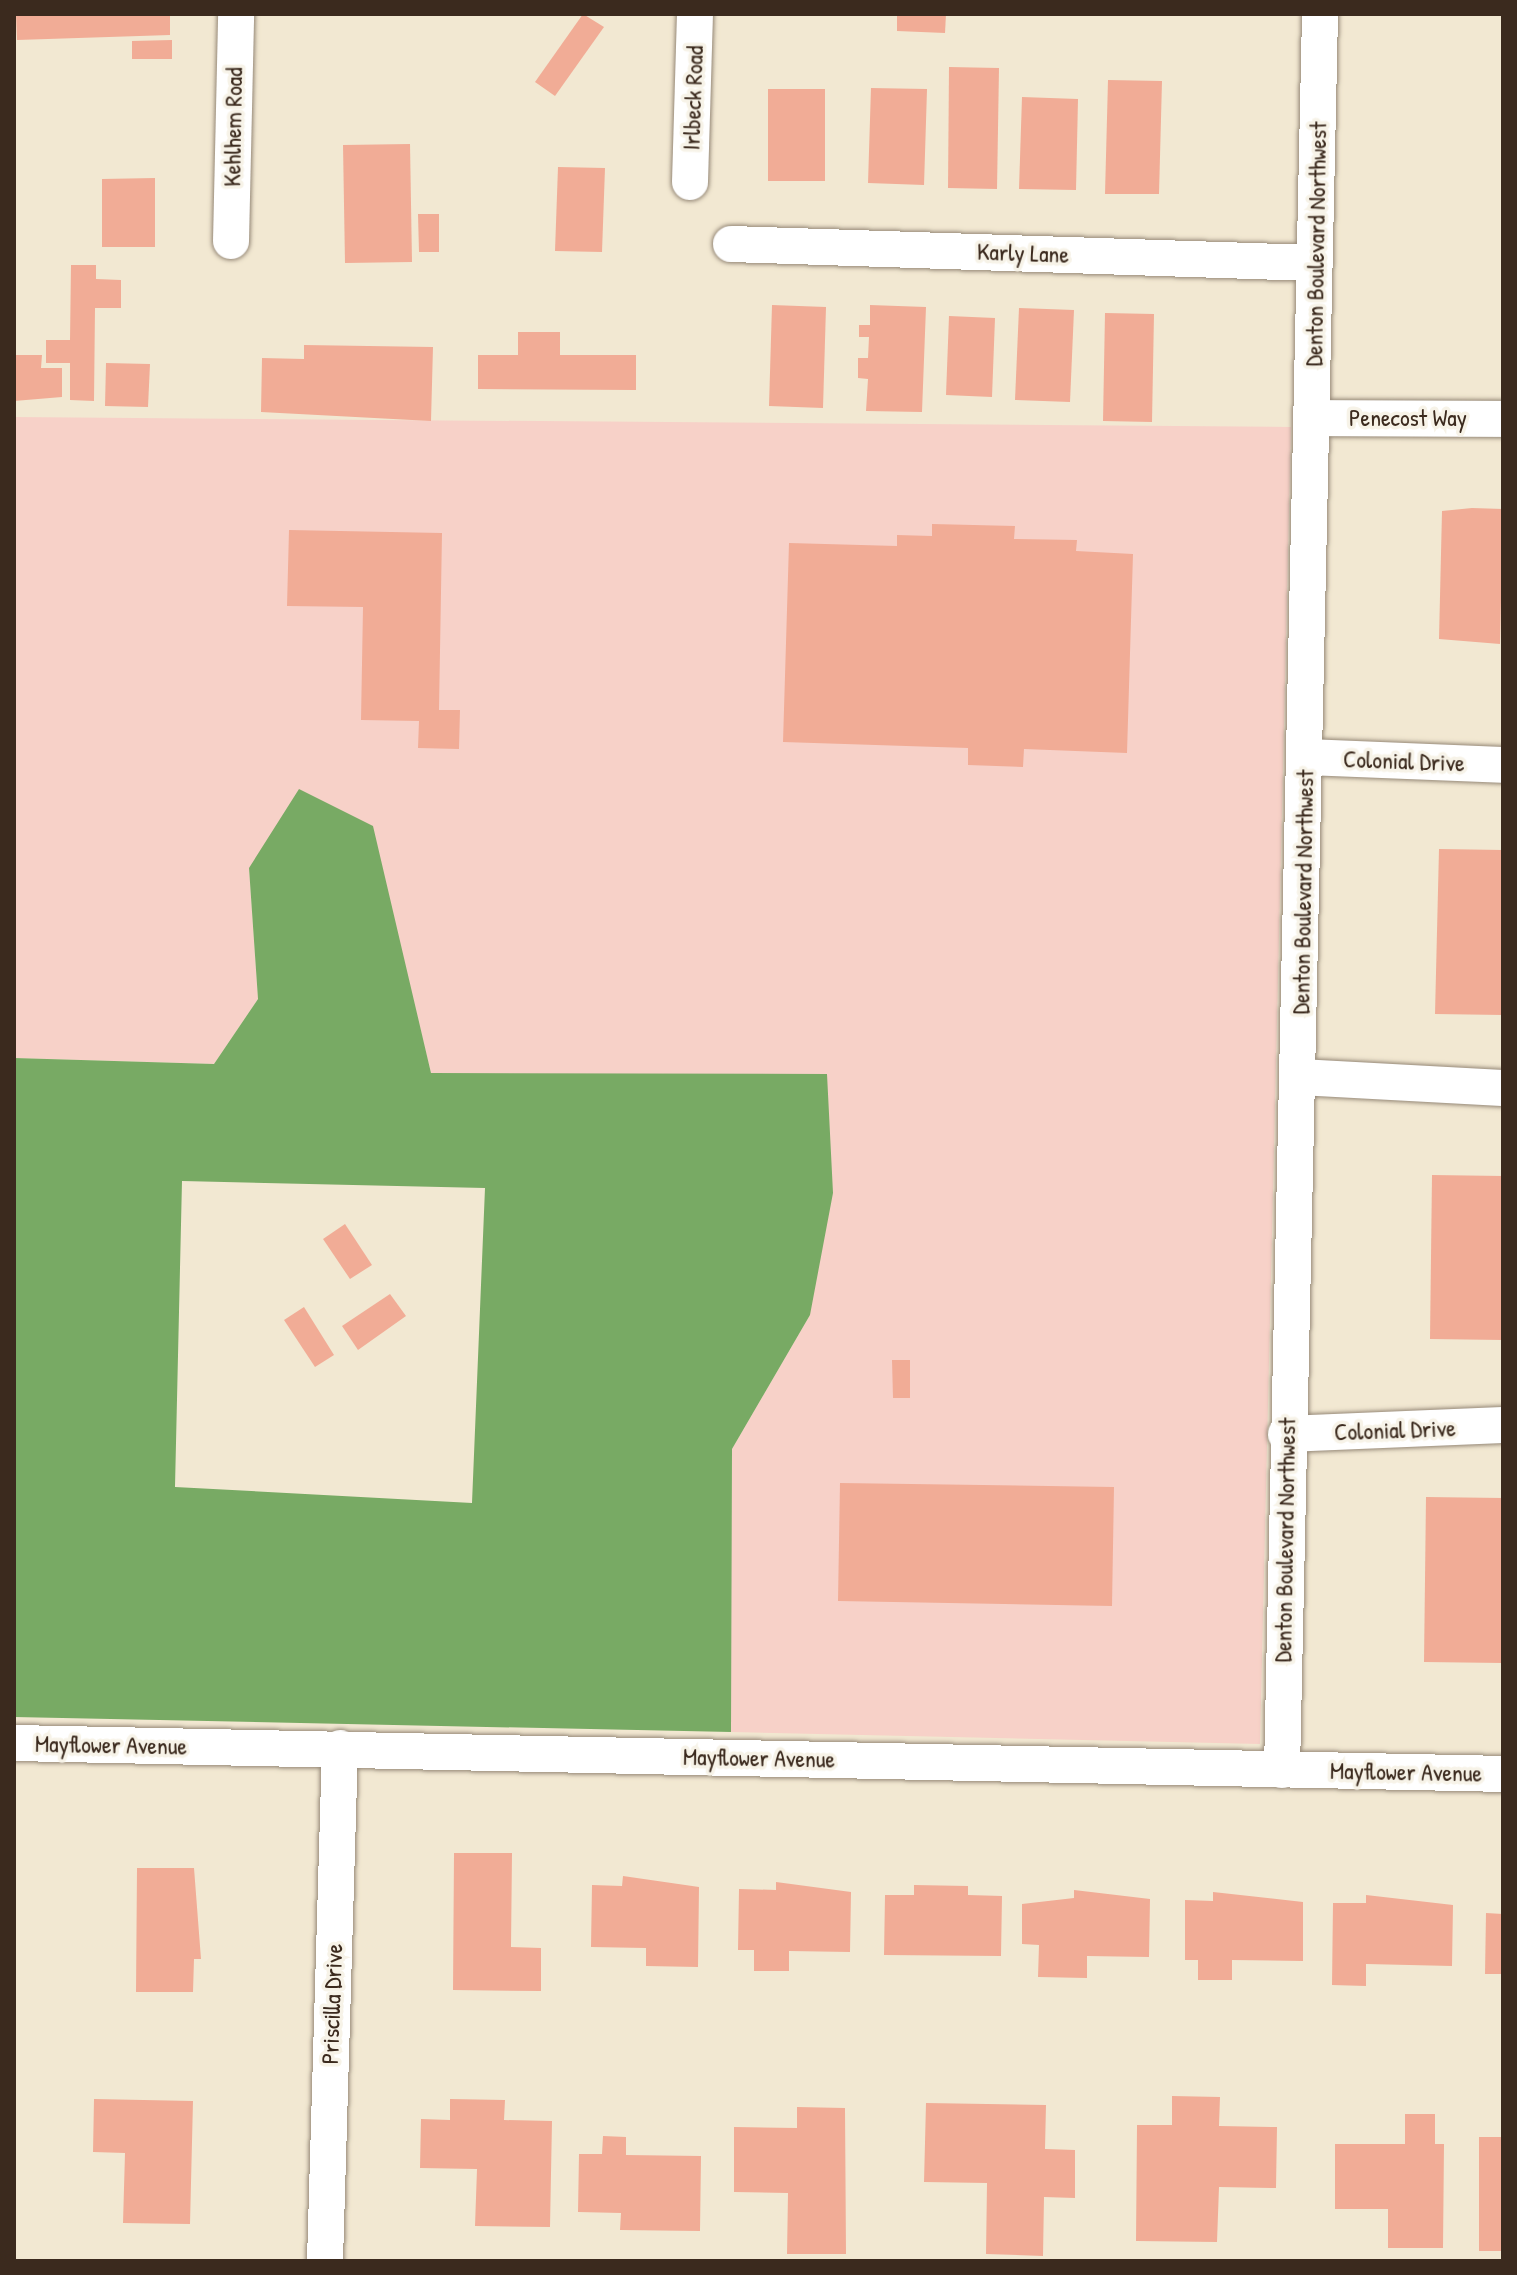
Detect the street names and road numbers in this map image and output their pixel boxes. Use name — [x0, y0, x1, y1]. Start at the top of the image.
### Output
street label: Irlbeck Road — [677, 45, 709, 151]
street label: Kehlhem Road — [218, 67, 248, 187]
street label: Denton Boulevard Northwest — [1299, 121, 1333, 367]
street label: Karly Lane — [977, 237, 1069, 269]
street label: Penecost Way — [1349, 404, 1467, 432]
street label: Colonial Drive — [1343, 744, 1465, 778]
street label: Denton Boulevard Northwest — [1286, 769, 1320, 1015]
street label: Colonial Drive — [1334, 1413, 1456, 1447]
street label: Denton Boulevard Northwest — [1268, 1417, 1302, 1663]
street label: Mayflower Avenue — [35, 1729, 187, 1761]
street label: Mayflower Avenue — [683, 1742, 835, 1774]
street label: Mayflower Avenue — [1330, 1756, 1482, 1788]
street label: Priscilla Drive — [316, 1943, 348, 2065]

